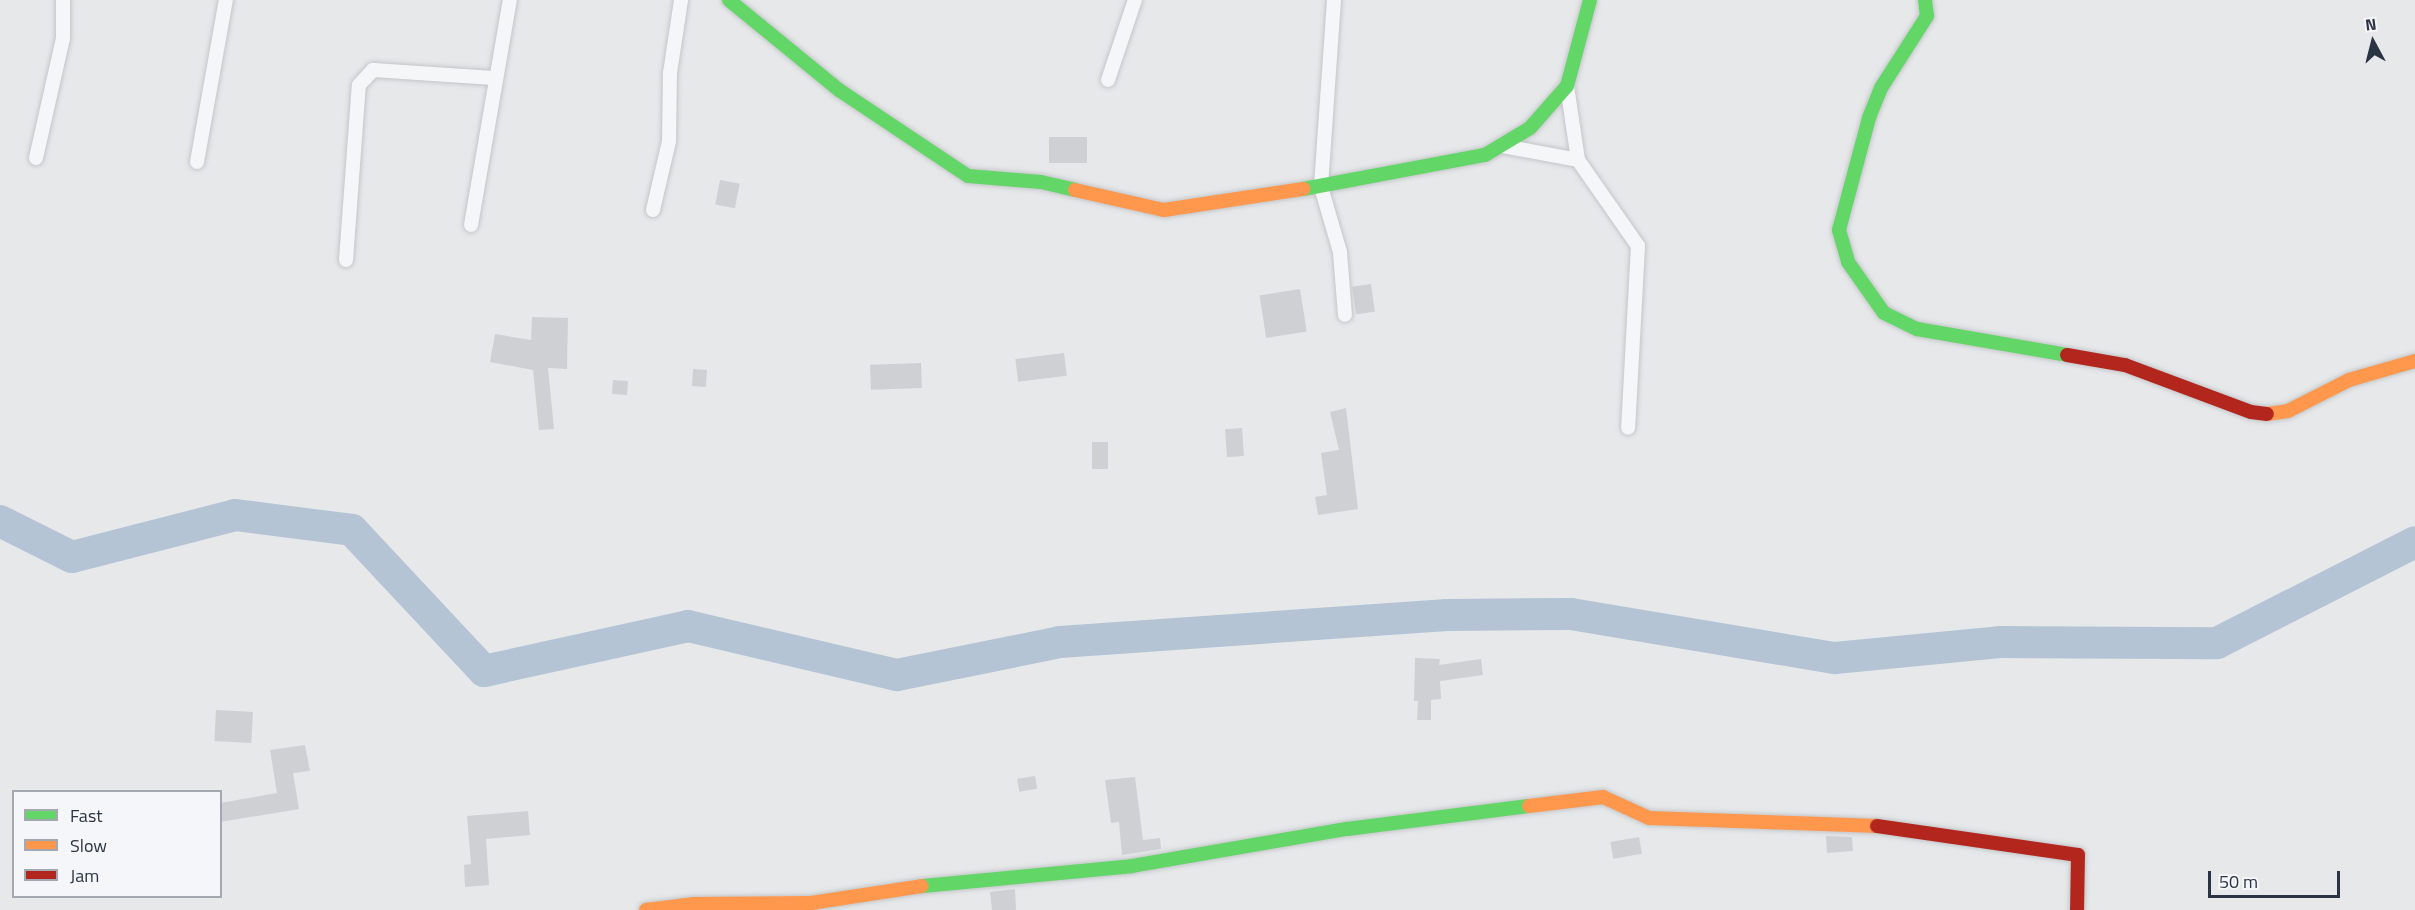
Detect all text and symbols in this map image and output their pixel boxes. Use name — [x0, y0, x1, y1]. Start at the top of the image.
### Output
north arrow — [2343, 12, 2403, 72]
text: N — [2364, 12, 2378, 37]
legend — [12, 790, 222, 898]
text: Fast — [70, 802, 103, 829]
text: Slow — [70, 832, 107, 859]
scale bar — [2211, 859, 2343, 897]
text: Jam — [70, 862, 99, 889]
text: 50 m — [2219, 868, 2258, 895]

